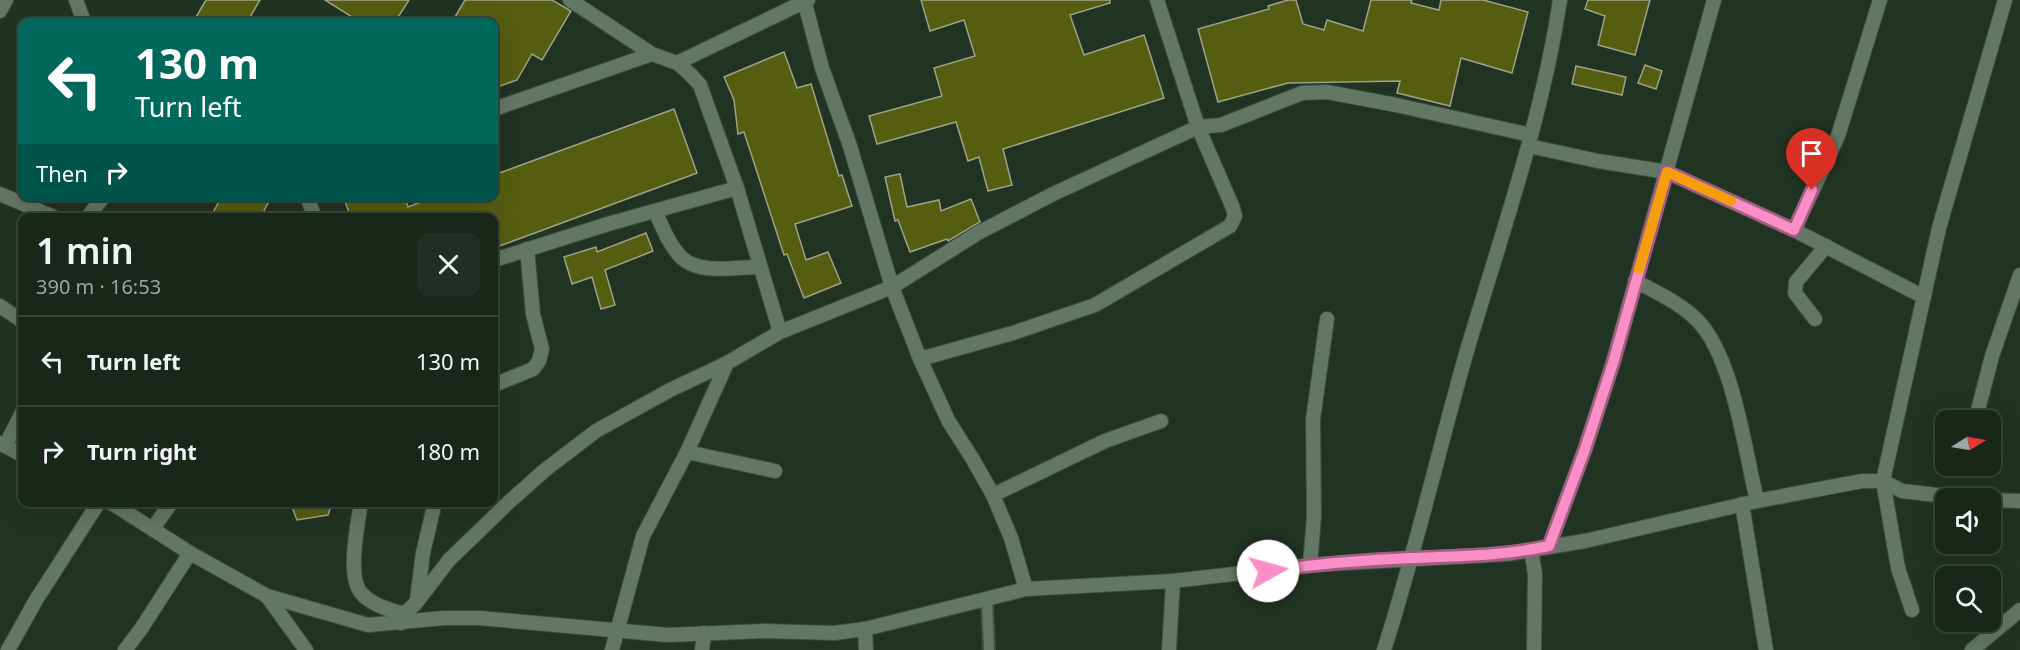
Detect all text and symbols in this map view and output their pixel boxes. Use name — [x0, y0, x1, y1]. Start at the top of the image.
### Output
text: 130 m — [135, 34, 259, 91]
icon: left — [36, 42, 114, 120]
text: Turn left — [135, 88, 241, 125]
pin — [1786, 128, 1837, 190]
icon: arrive — [1795, 137, 1828, 170]
icon: right — [100, 156, 133, 189]
text: Then — [36, 158, 88, 188]
text: 1 min — [36, 226, 134, 275]
button: close — [417, 233, 480, 296]
text: 390 m · 16:53 — [36, 273, 161, 300]
icon: left — [36, 345, 69, 378]
text: Turn left — [87, 346, 181, 376]
text: 130 m — [416, 346, 480, 376]
north arrow — [1935, 410, 2001, 476]
map controls — [1935, 410, 2001, 632]
icon: right — [36, 435, 69, 468]
text: Turn right — [87, 436, 197, 466]
text: 180 m — [416, 436, 480, 466]
button: sound — [1935, 488, 2001, 554]
position arrow — [1236, 539, 1300, 603]
button: search — [1935, 566, 2001, 632]

